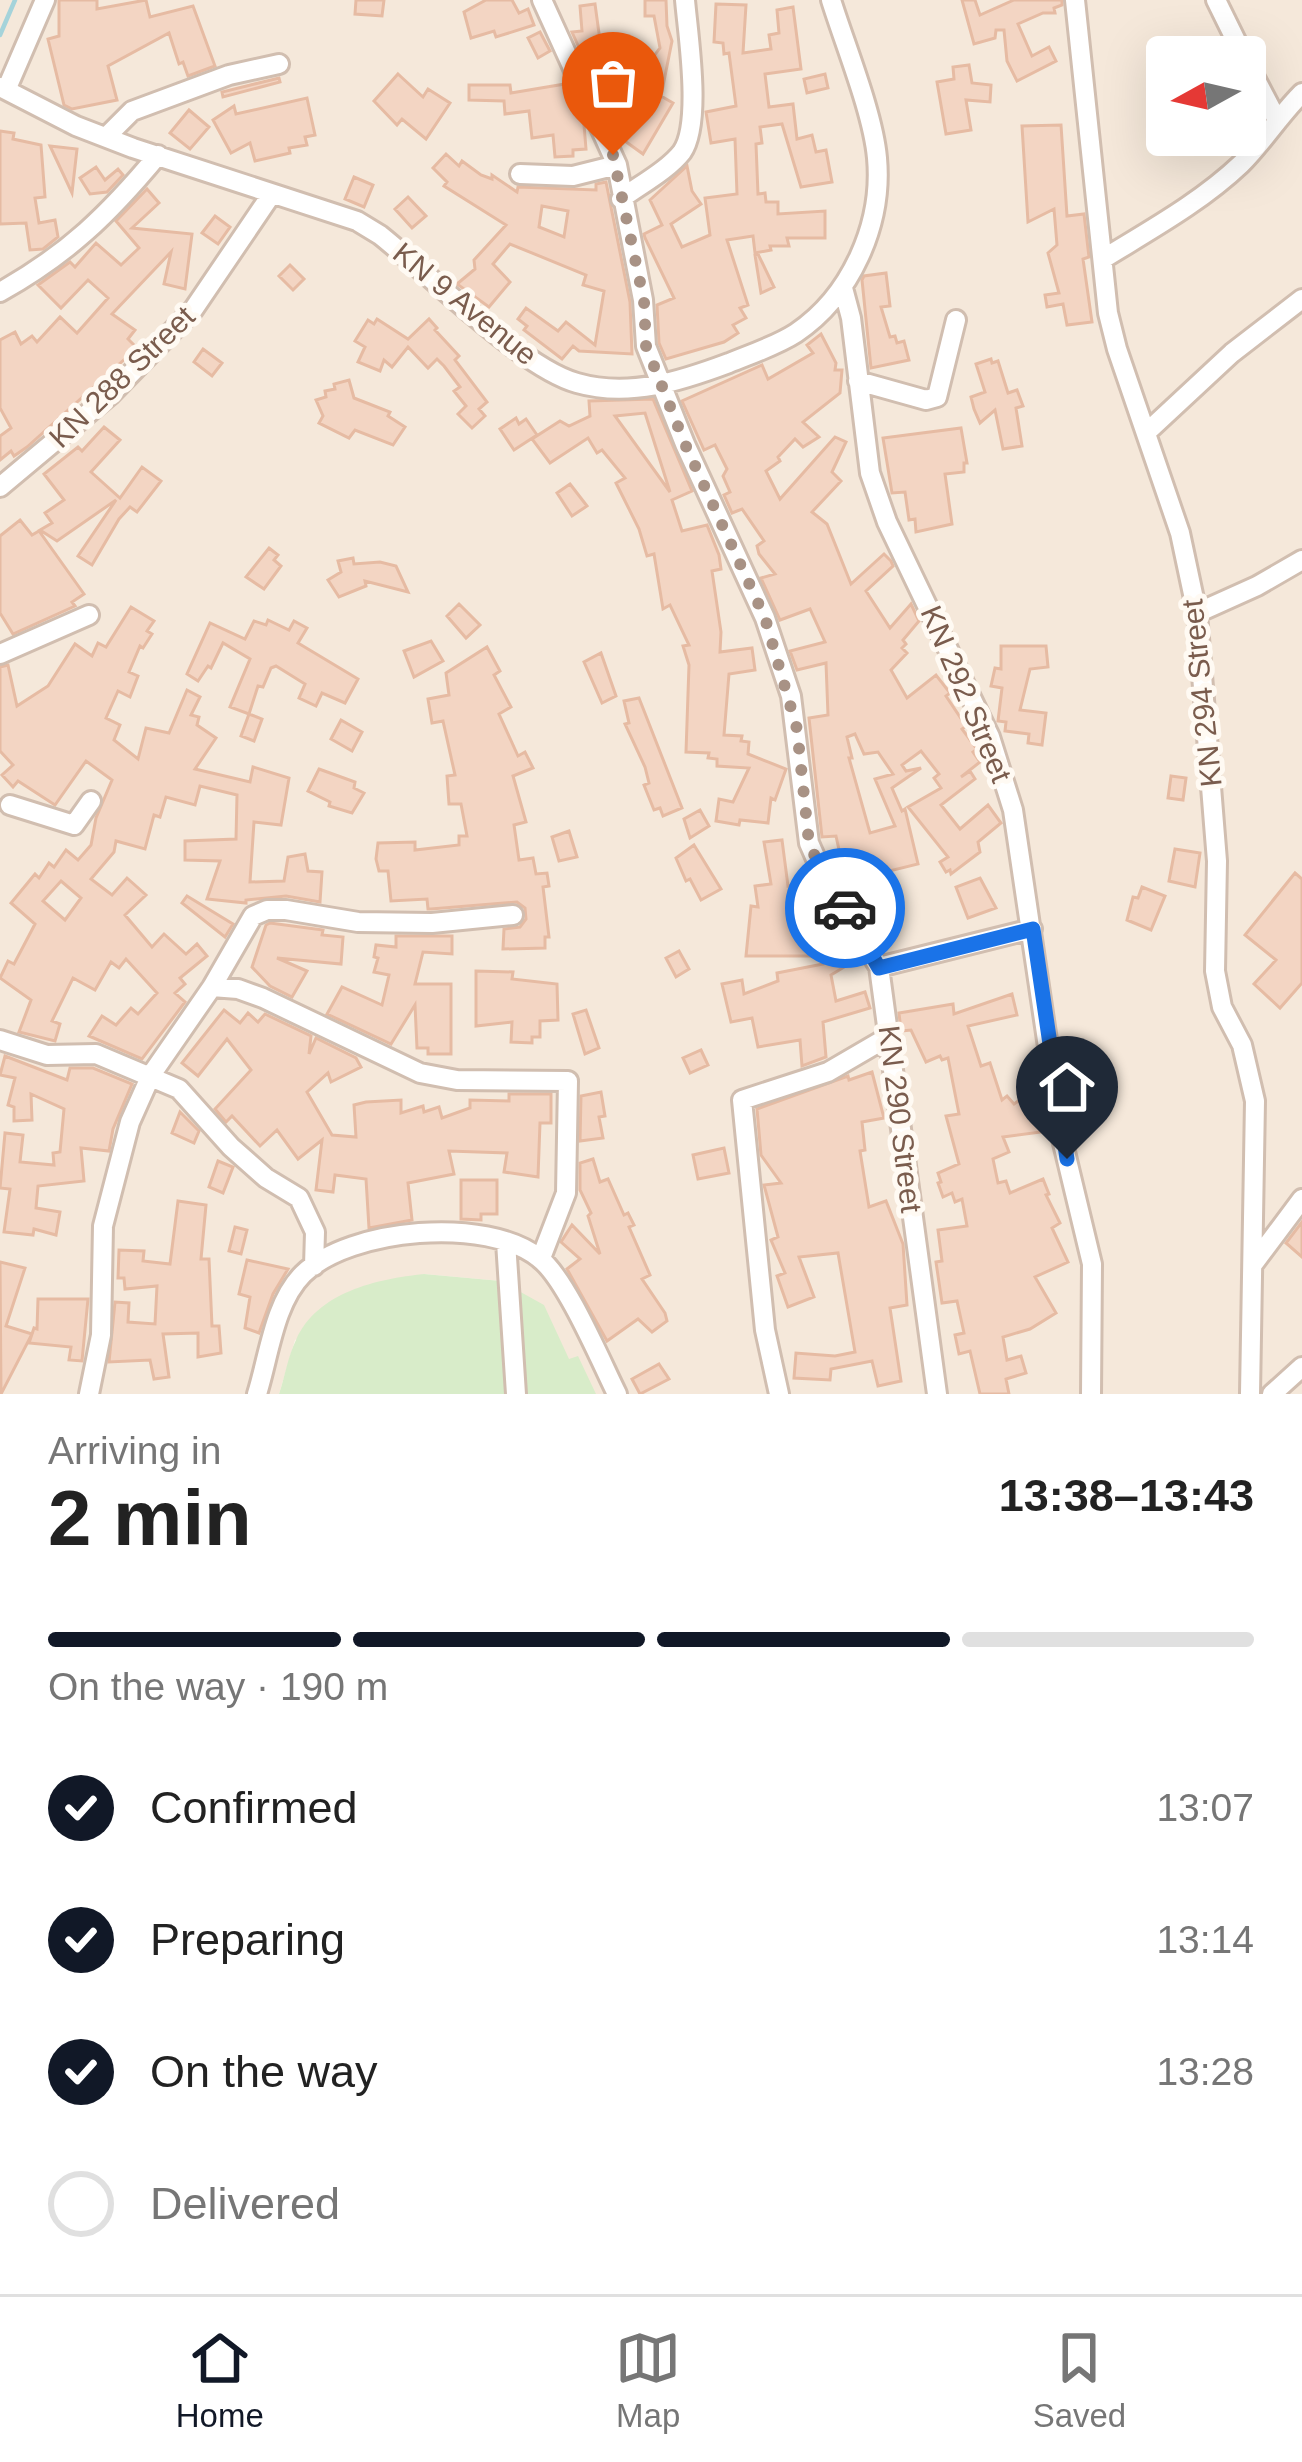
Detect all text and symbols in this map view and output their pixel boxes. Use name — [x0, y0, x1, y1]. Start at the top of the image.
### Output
pin — [562, 32, 664, 155]
north arrow — [1146, 36, 1266, 156]
map controls — [1146, 36, 1266, 156]
icon: bag — [580, 50, 646, 116]
street label: KN 9 Avenue — [387, 236, 544, 371]
street label: KN 288 Street — [42, 299, 201, 454]
street label: KN 294 Street — [1175, 597, 1228, 788]
street label: KN 292 Street — [914, 601, 1019, 788]
courier — [785, 848, 905, 968]
icon: car — [812, 875, 878, 941]
street label: KN 290 Street — [873, 1023, 928, 1215]
pin — [1016, 1036, 1118, 1159]
icon: home — [1034, 1054, 1100, 1120]
text: Arriving in — [48, 1429, 221, 1472]
text: 13:38–13:43 — [999, 1470, 1254, 1521]
text: 2 min — [48, 1474, 252, 1562]
text: On the way · 190 m — [48, 1665, 388, 1708]
icon: check — [48, 1775, 114, 1841]
text: Confirmed — [150, 1782, 358, 1833]
text: 13:07 — [1156, 1786, 1254, 1829]
icon: check — [48, 1907, 114, 1973]
text: Preparing — [150, 1914, 345, 1965]
text: 13:14 — [1156, 1918, 1254, 1961]
icon: check — [48, 2039, 114, 2105]
text: On the way — [150, 2046, 378, 2097]
text: 13:28 — [1156, 2050, 1254, 2093]
text: Delivered — [150, 2178, 340, 2229]
tab: Home — [176, 2325, 264, 2435]
tab: Map — [615, 2325, 681, 2435]
tab: Saved — [1033, 2325, 1126, 2435]

